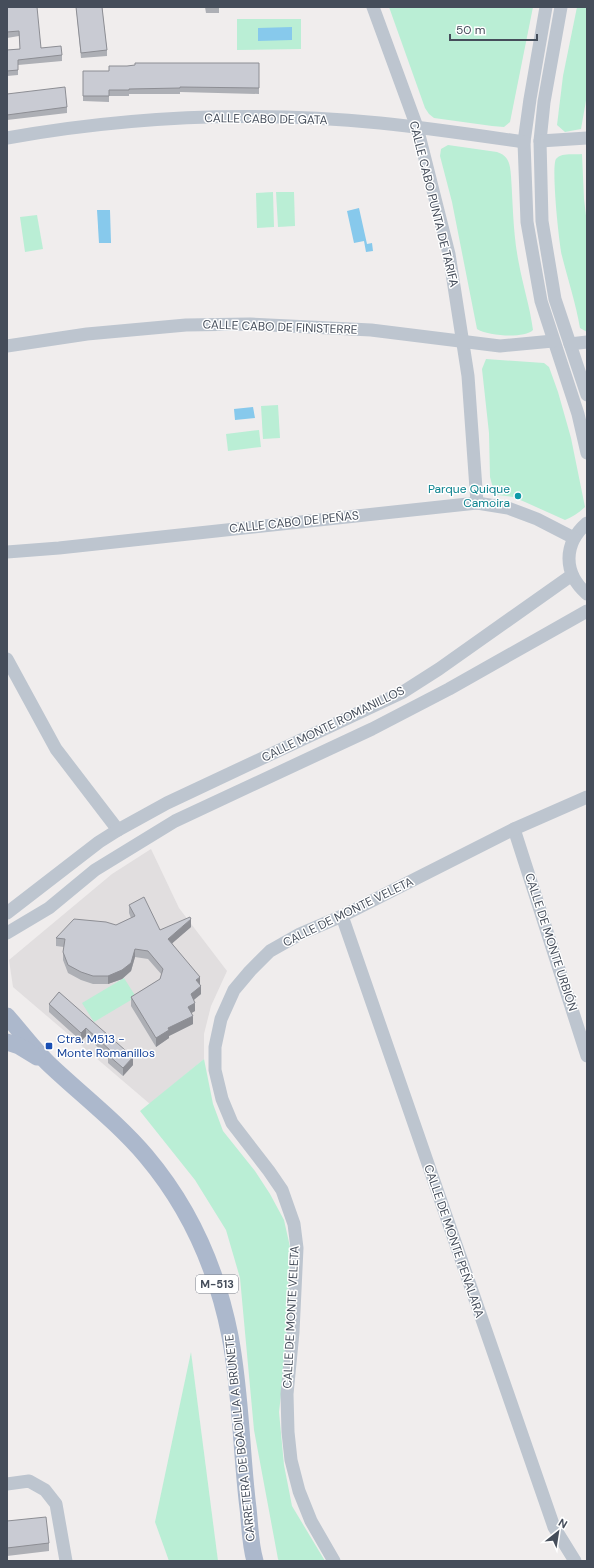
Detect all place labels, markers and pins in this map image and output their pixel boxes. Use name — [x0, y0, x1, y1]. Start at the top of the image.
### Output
place label: Parque Quique Camoira — [428, 481, 510, 511]
marker: Parque Quique Camoira — [513, 491, 523, 501]
place label: Ctra. M513 - Monte Romanillos — [57, 1031, 155, 1061]
marker: Ctra. M513 - Monte Romanillos — [44, 1041, 54, 1051]

